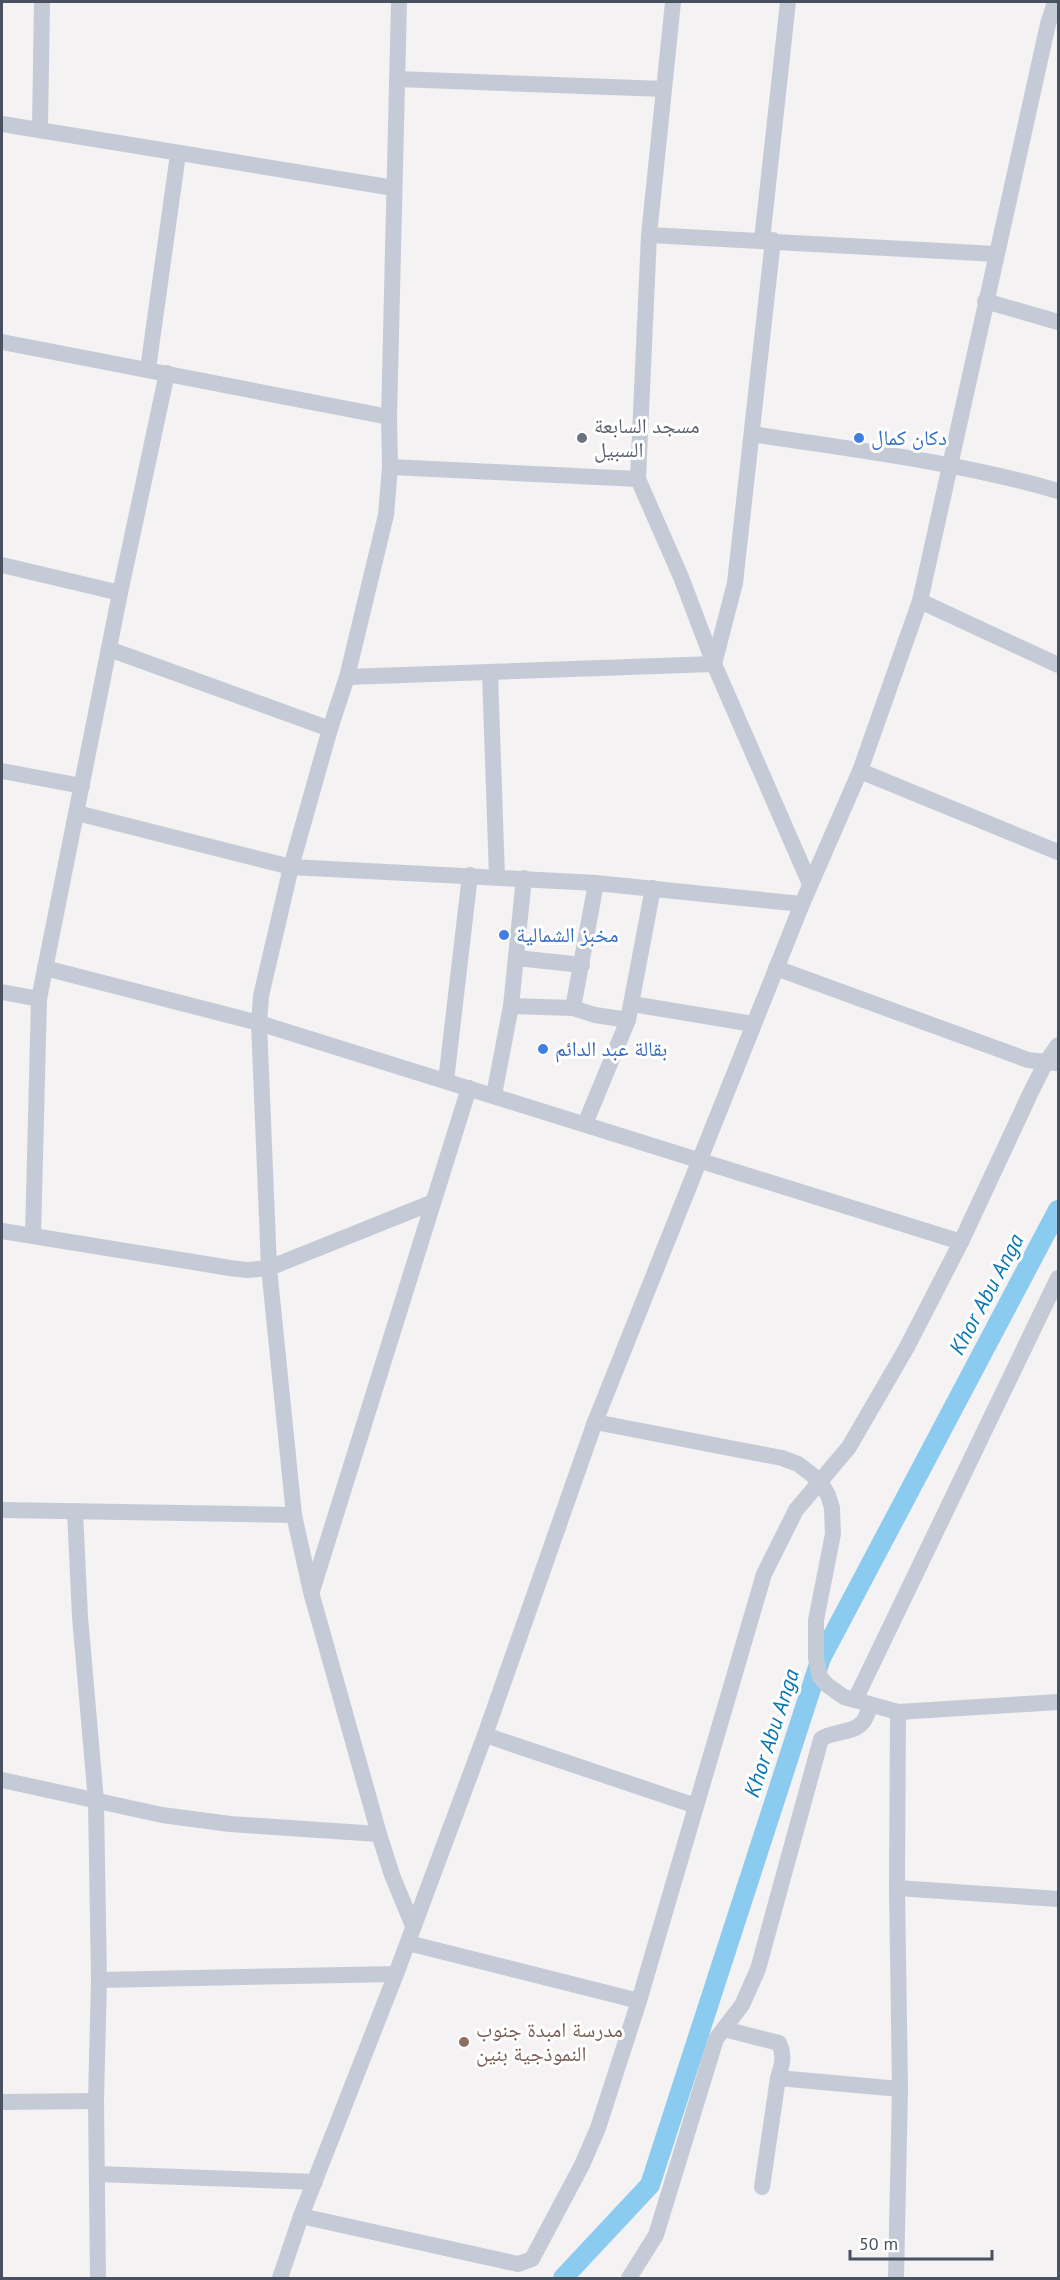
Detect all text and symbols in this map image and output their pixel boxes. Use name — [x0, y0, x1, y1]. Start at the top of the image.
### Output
place label: مسجد السابعة السبيل — [594, 412, 700, 463]
place label: دكان كمال — [871, 424, 947, 451]
marker: مسجد السابعة السبيل — [575, 431, 589, 445]
marker: دكان كمال — [852, 431, 866, 445]
place label: مخبز الشمالية — [516, 921, 619, 948]
marker: مخبز الشمالية — [497, 928, 511, 942]
place label: بقالة عبد الدائم — [555, 1035, 667, 1063]
marker: بقالة عبد الدائم — [536, 1042, 550, 1056]
water label: Khor Abu Anga — [942, 1228, 1030, 1359]
water label: Khor Abu Anga — [737, 1665, 805, 1801]
place label: مدرسة امبدة جنوب النموذجية بنين — [476, 2016, 623, 2067]
marker: مدرسة امبدة جنوب النموذجية بنين — [457, 2035, 471, 2049]
scale bar — [850, 2223, 992, 2261]
text: 50 m — [859, 2232, 898, 2255]

